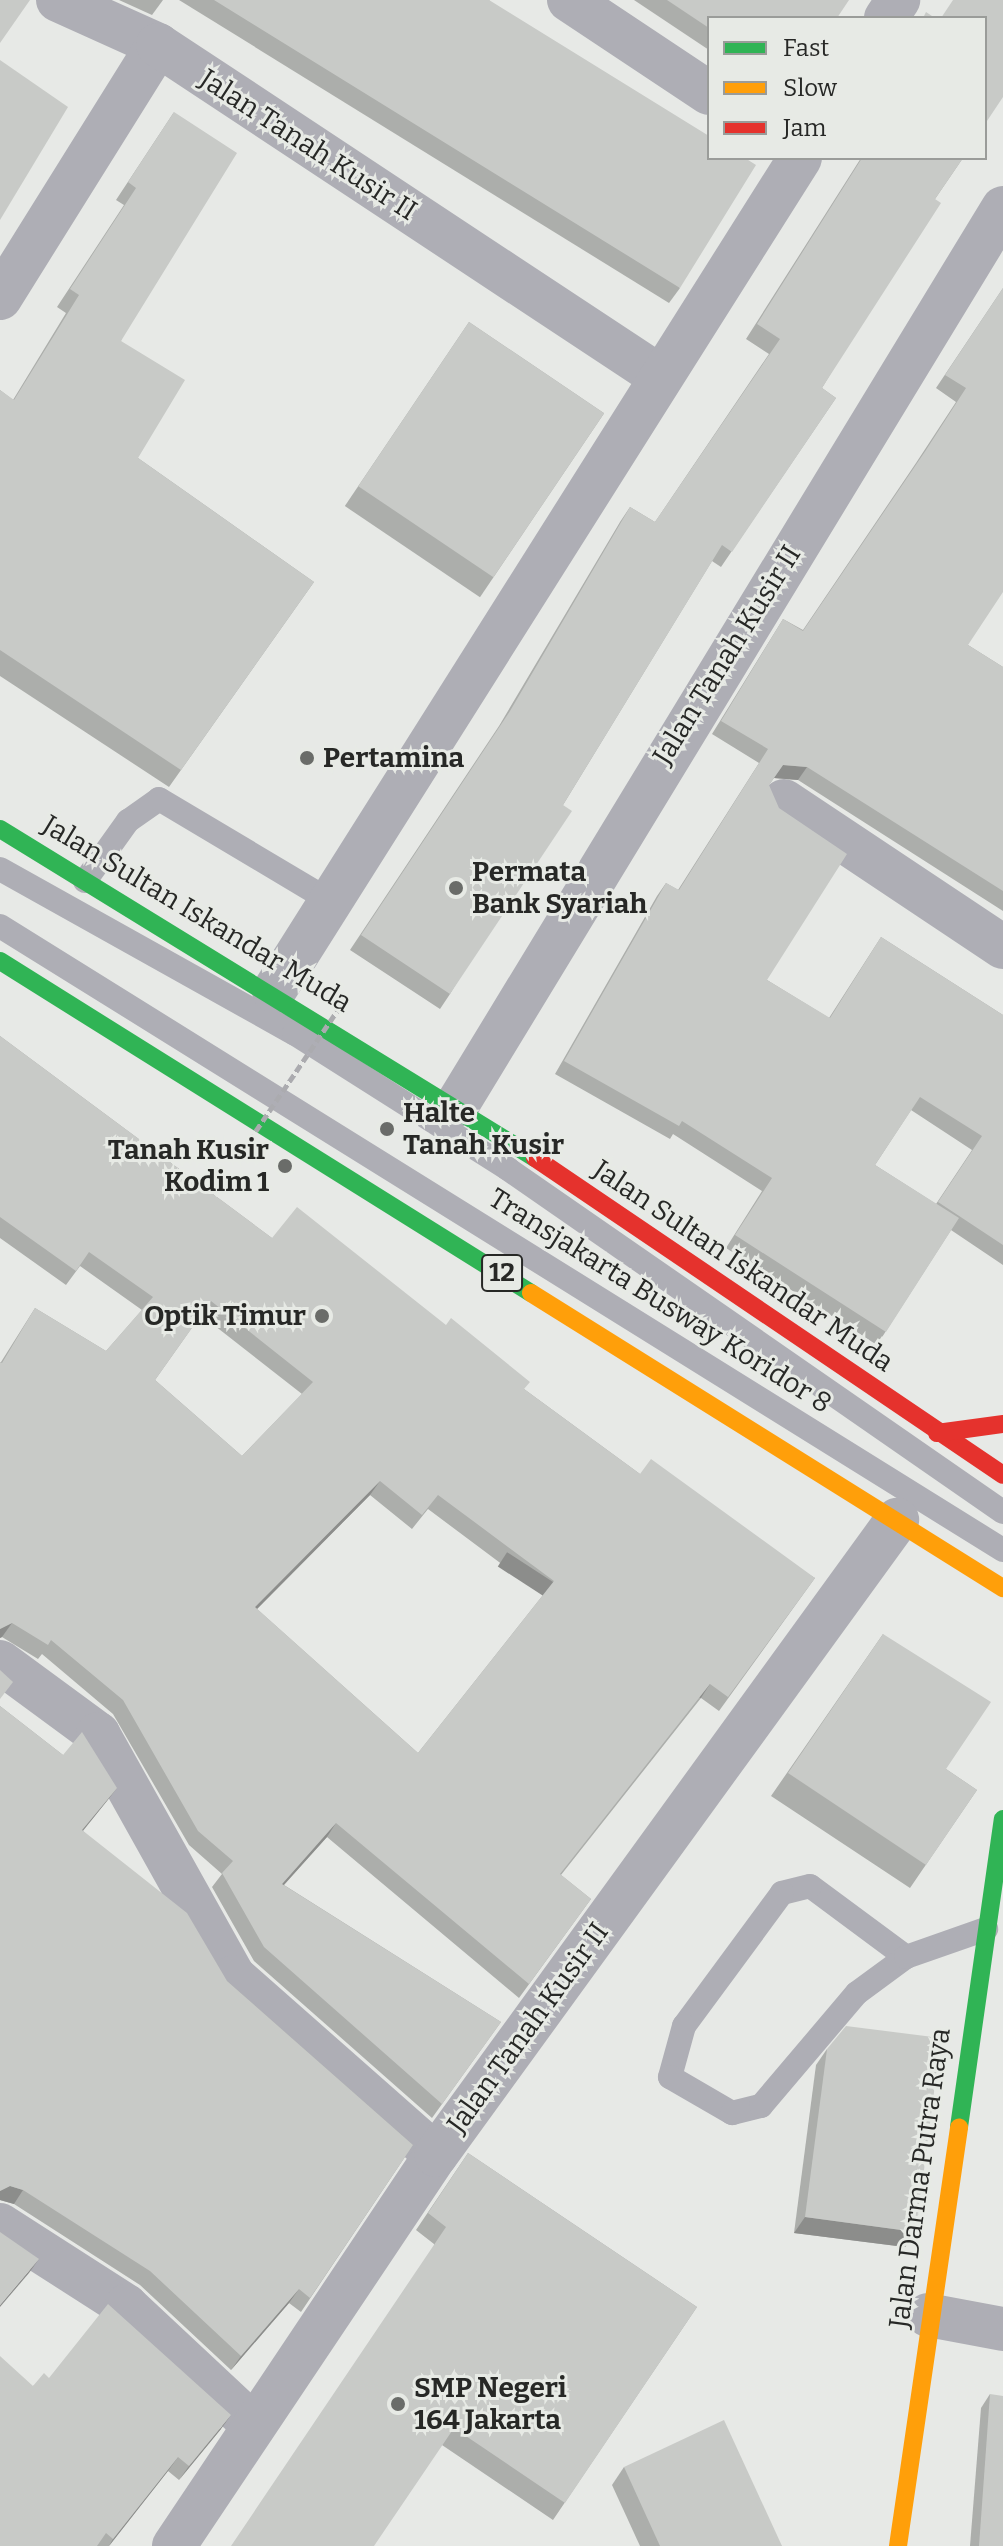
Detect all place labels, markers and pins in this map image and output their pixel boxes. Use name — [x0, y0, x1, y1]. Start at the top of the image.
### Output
place label: Pertamina — [323, 741, 464, 775]
marker: Pertamina — [298, 749, 316, 767]
place label: Permata Bank Syariah — [472, 855, 647, 921]
marker: Permata Bank Syariah — [447, 879, 465, 897]
place label: Halte Tanah Kusir — [403, 1096, 564, 1162]
marker: Halte Tanah Kusir — [378, 1120, 396, 1138]
place label: Tanah Kusir Kodim 1 — [108, 1133, 269, 1199]
marker: Tanah Kusir Kodim 1 — [276, 1157, 294, 1175]
place label: Optik Timur — [144, 1299, 306, 1333]
marker: Optik Timur — [313, 1307, 331, 1325]
place label: SMP Negeri 164 Jakarta — [414, 2371, 567, 2437]
marker: SMP Negeri 164 Jakarta — [389, 2395, 407, 2413]

